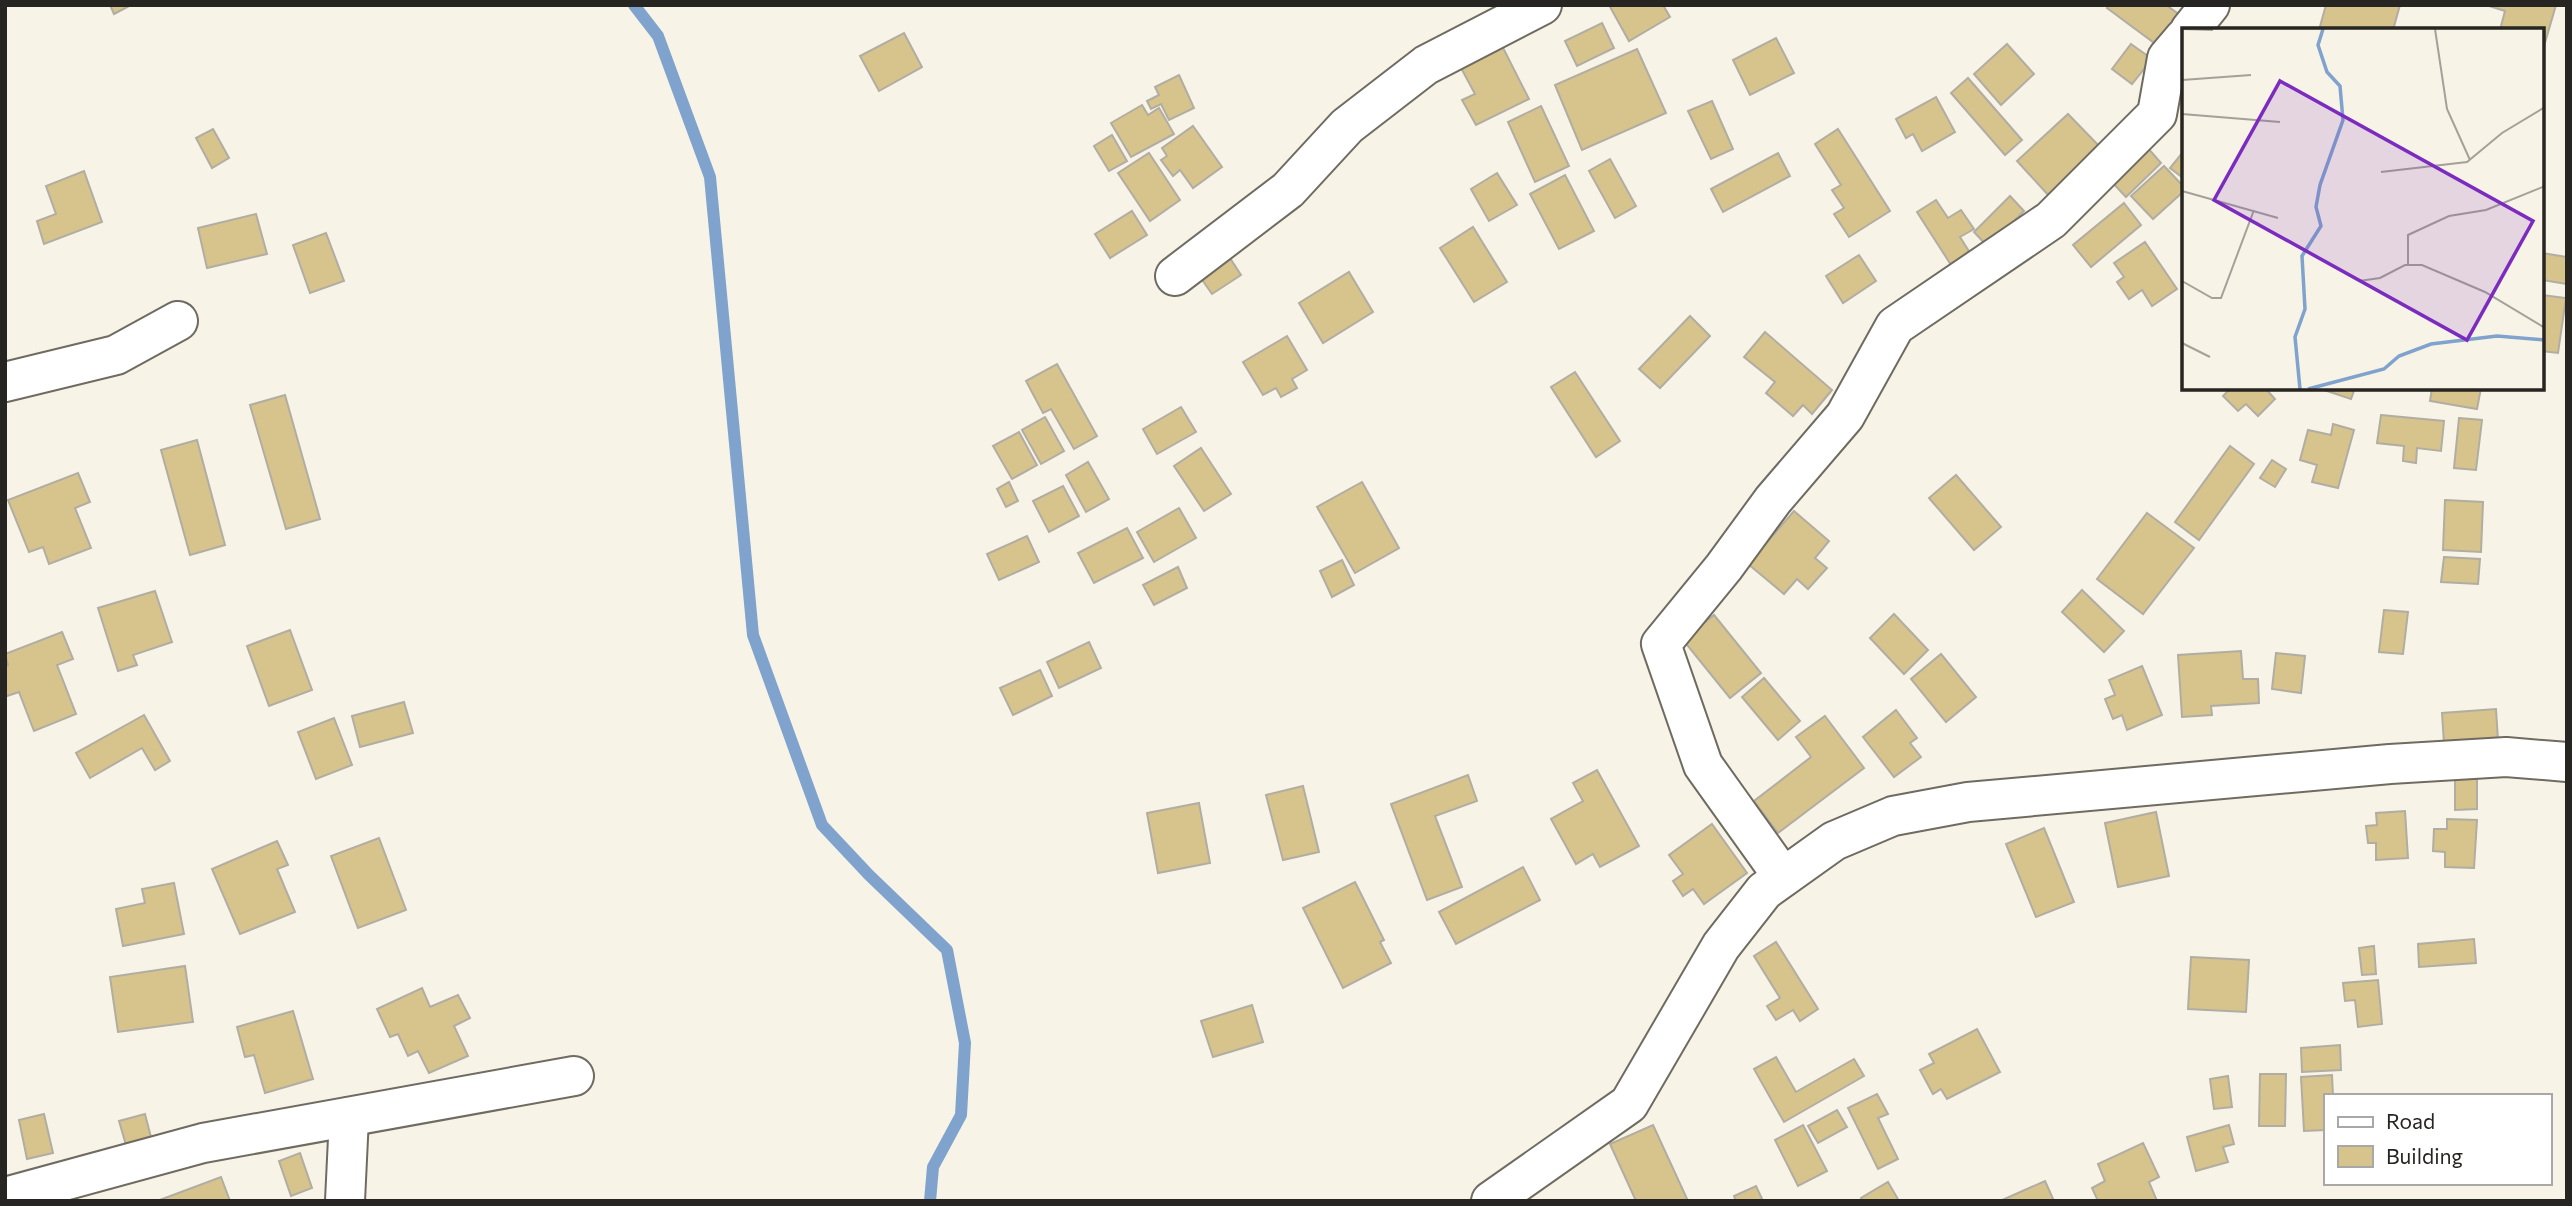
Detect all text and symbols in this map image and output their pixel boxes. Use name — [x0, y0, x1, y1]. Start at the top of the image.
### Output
inset map — [2182, 28, 2544, 390]
legend — [2324, 1094, 2551, 1185]
text: Road — [2386, 1108, 2435, 1133]
text: Building — [2386, 1143, 2463, 1168]

